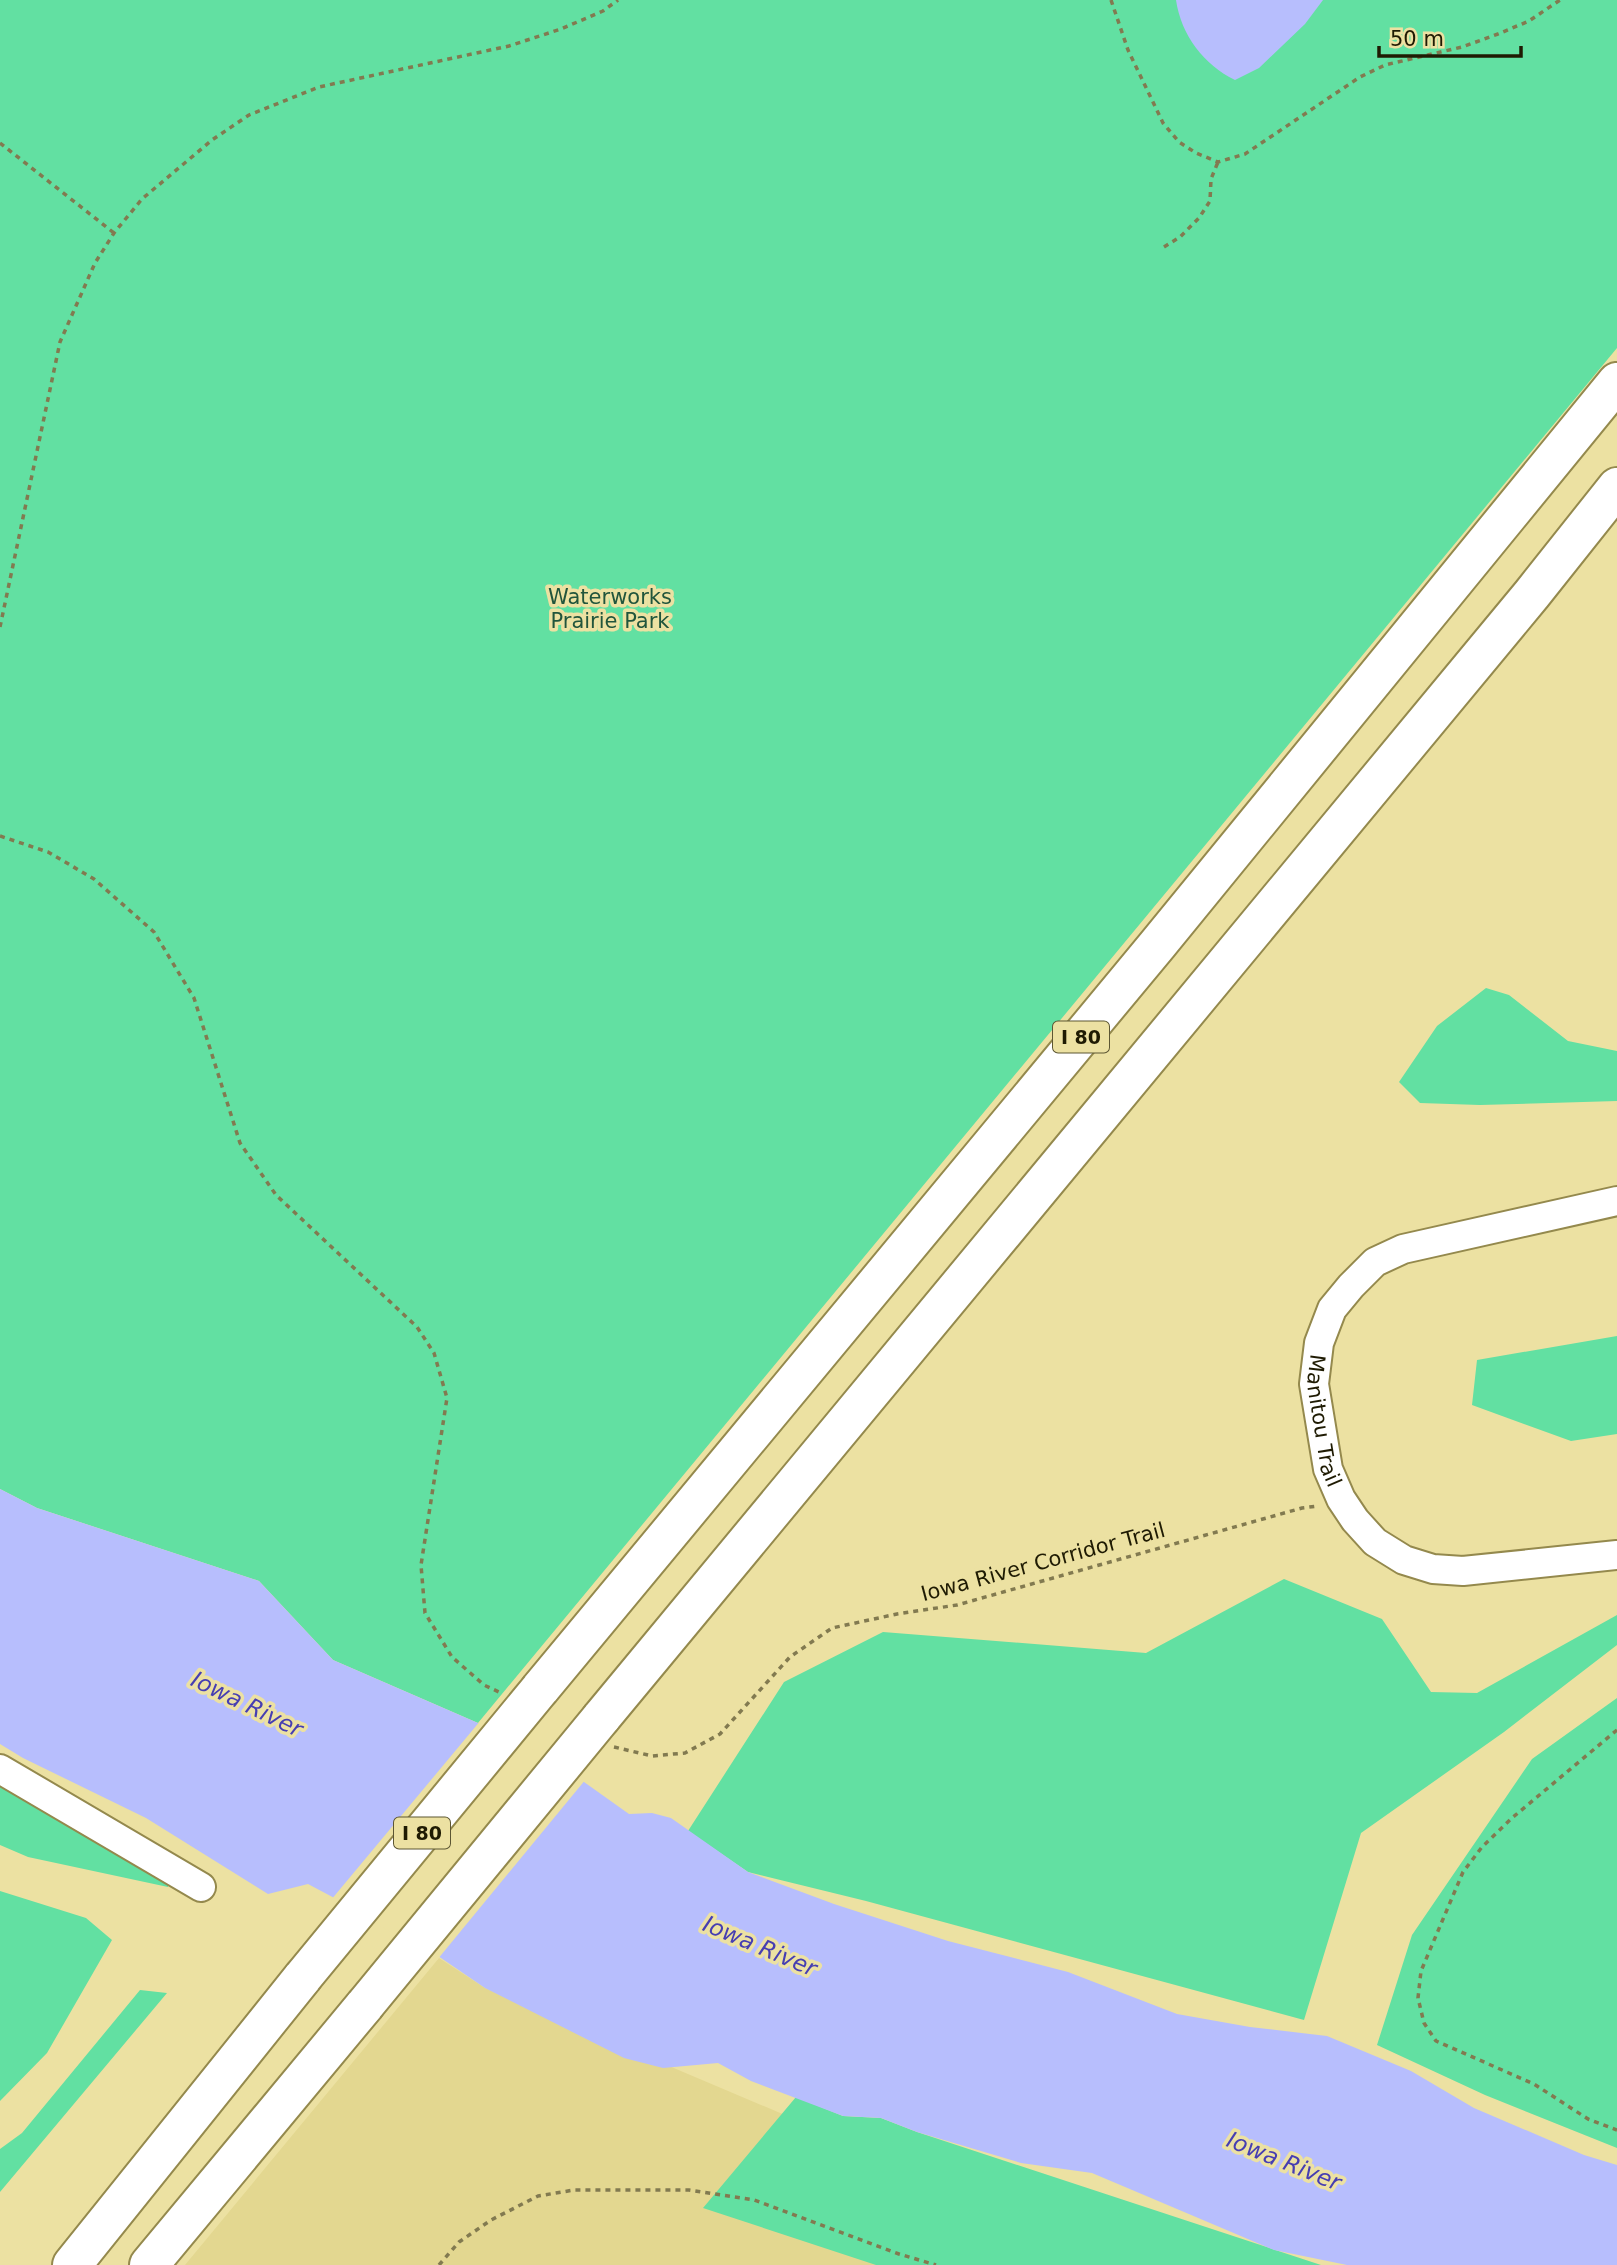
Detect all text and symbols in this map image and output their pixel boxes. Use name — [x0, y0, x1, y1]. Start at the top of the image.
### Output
scale bar — [1379, 14, 1521, 58]
text: 50 m — [1390, 27, 1444, 51]
park label: Waterworks Prairie Park — [548, 585, 672, 633]
road number: I 80 — [1053, 1021, 1109, 1052]
street label: Manitou Trail — [1302, 1353, 1346, 1491]
street label: Iowa River Corridor Trail — [918, 1518, 1168, 1606]
water label: Iowa River — [187, 1666, 308, 1743]
road number: I 80 — [394, 1817, 450, 1848]
water label: Iowa River — [699, 1910, 822, 1982]
water label: Iowa River — [1223, 2126, 1346, 2196]

